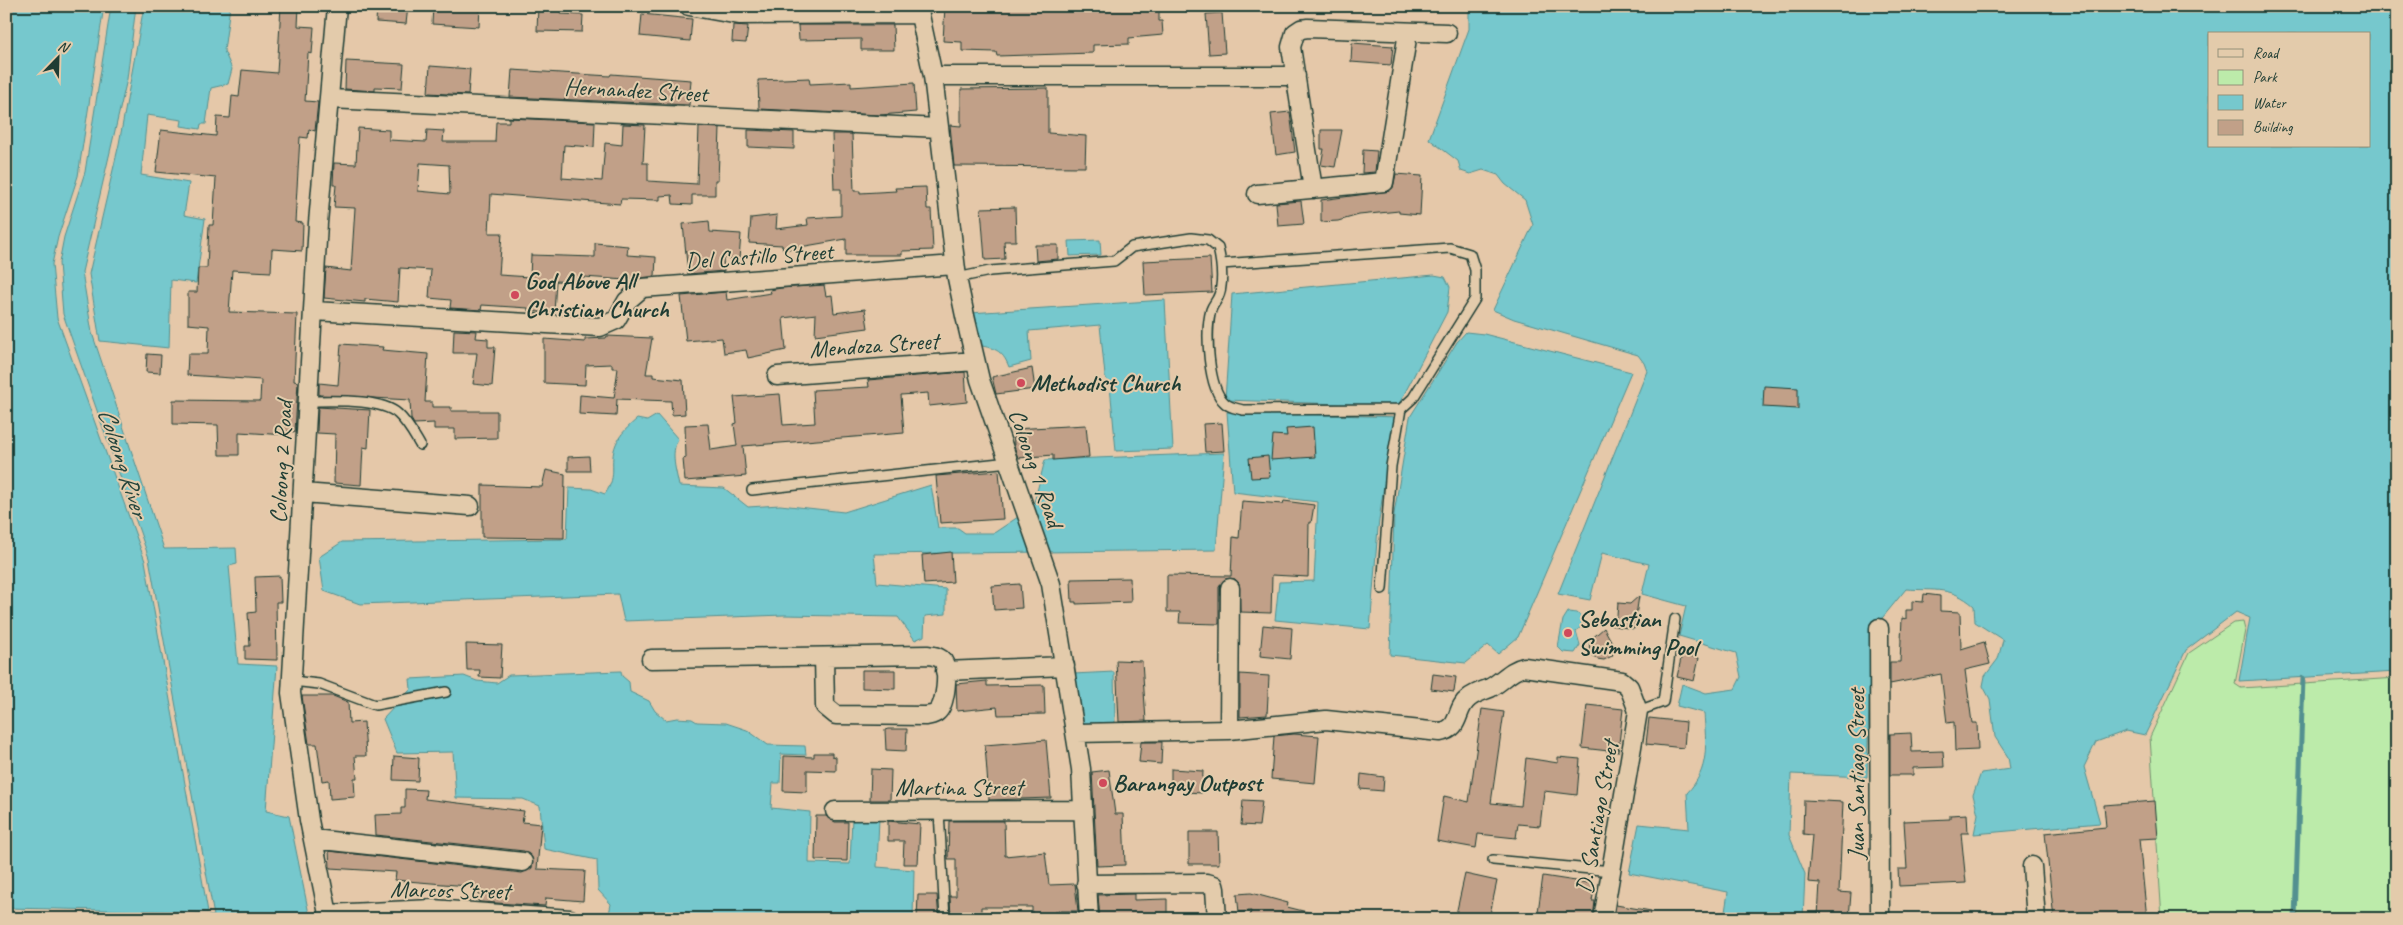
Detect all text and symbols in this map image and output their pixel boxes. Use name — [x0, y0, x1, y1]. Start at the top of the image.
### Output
north arrow — [32, 32, 82, 82]
legend — [2208, 32, 2370, 148]
text: N — [56, 37, 72, 57]
text: Road — [2253, 44, 2280, 63]
text: Park — [2253, 68, 2278, 87]
street label: Hernandez Street — [564, 71, 711, 109]
text: Water — [2253, 94, 2287, 113]
text: Building — [2253, 118, 2293, 137]
street label: Del Castillo Street — [684, 236, 836, 276]
place label: God Above All Christian Church — [525, 266, 670, 324]
marker: God Above All Christian Church — [509, 289, 521, 301]
street label: Mendoza Street — [808, 325, 943, 364]
place label: Methodist Church — [1031, 368, 1181, 398]
marker: Methodist Church — [1015, 377, 1027, 389]
street label: Coloong 2 Road — [263, 396, 299, 524]
water label: Coloong River — [90, 404, 157, 525]
street label: Coloong 1 Road — [1002, 405, 1071, 534]
place label: Sebastian Swimming Pool — [1578, 604, 1702, 662]
marker: Sebastian Swimming Pool — [1562, 627, 1574, 639]
street label: Juan Santiago Street — [1841, 686, 1871, 860]
street label: D. Santiago Street — [1569, 735, 1626, 896]
place label: Barangay Outpost — [1113, 768, 1265, 798]
street label: Martina Street — [895, 772, 1026, 802]
marker: Barangay Outpost — [1097, 777, 1109, 789]
street label: Marcos Street — [390, 874, 513, 906]

